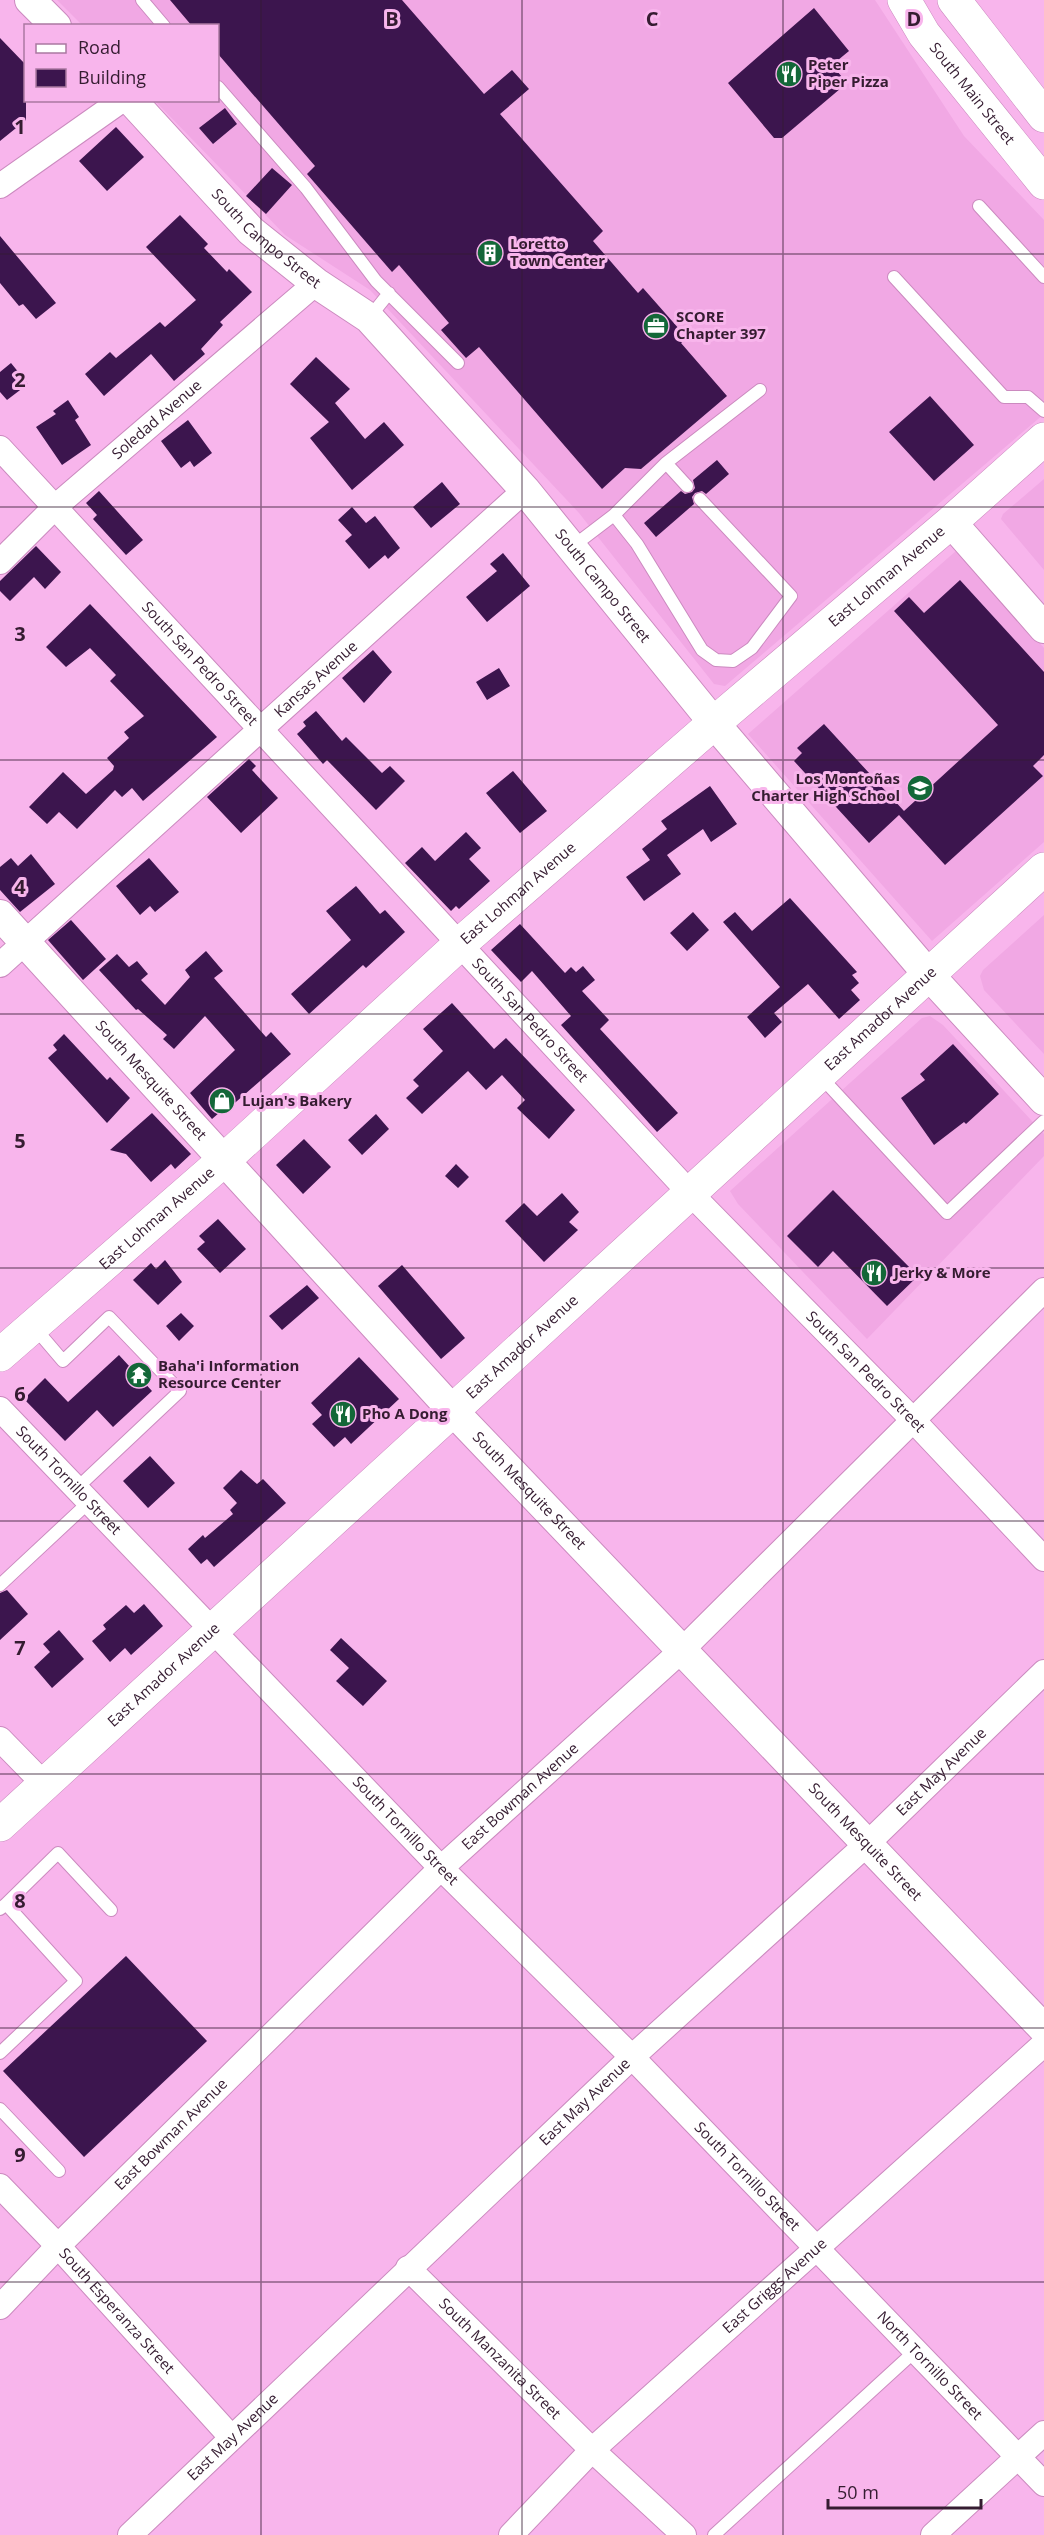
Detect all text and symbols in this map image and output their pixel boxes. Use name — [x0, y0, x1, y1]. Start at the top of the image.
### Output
text: B — [385, 5, 399, 32]
text: C — [646, 5, 659, 32]
text: D — [907, 5, 921, 32]
legend — [24, 24, 219, 102]
text: Road — [78, 35, 121, 59]
street label: South Main Street — [926, 38, 1020, 148]
place label: Peter Piper Pizza — [808, 54, 889, 91]
restaurant icon: Peter Piper Pizza — [774, 59, 804, 89]
text: Building — [78, 65, 146, 89]
text: 1 — [14, 113, 26, 140]
street label: South Campo Street — [208, 184, 325, 292]
place label: Loretto Town Center — [510, 233, 605, 270]
building icon: Loretto Town Center — [475, 238, 505, 268]
place label: SCORE Chapter 397 — [676, 306, 766, 343]
office icon: SCORE Chapter 397 — [641, 311, 671, 341]
text: 2 — [14, 366, 26, 393]
street label: Soledad Avenue — [107, 375, 205, 463]
street label: East Lohman Avenue — [824, 521, 948, 631]
street label: South Campo Street — [551, 524, 656, 646]
street label: South San Pedro Street — [138, 597, 263, 729]
text: 3 — [14, 620, 26, 647]
street label: Kansas Avenue — [269, 636, 361, 721]
place label: Los Montoñas Charter High School — [751, 768, 900, 805]
school or university icon: Los Montoñas Charter High School — [905, 773, 935, 803]
street label: East Lohman Avenue — [455, 837, 579, 948]
text: 4 — [14, 873, 26, 900]
street label: South San Pedro Street — [468, 953, 593, 1086]
street label: East Amador Avenue — [820, 961, 940, 1074]
street label: South Mesquite Street — [92, 1015, 212, 1144]
shop icon: Lujan's Bakery — [207, 1086, 237, 1116]
place label: Lujan's Bakery — [242, 1090, 352, 1110]
text: 5 — [14, 1127, 26, 1154]
street label: East Lohman Avenue — [94, 1162, 218, 1273]
restaurant icon: Jerky & More — [859, 1258, 889, 1288]
place label: Jerky & More — [892, 1262, 991, 1282]
street label: East Amador Avenue — [461, 1290, 582, 1403]
street label: South San Pedro Street — [802, 1306, 930, 1436]
place label: Baha'i Information Resource Center — [158, 1355, 299, 1392]
temple icon: Baha'i Information Resource Center — [124, 1360, 154, 1390]
text: 6 — [14, 1380, 26, 1407]
restaurant icon: Pho A Dong — [328, 1399, 358, 1429]
place label: Pho A Dong — [362, 1403, 448, 1423]
street label: South Tornillo Street — [12, 1421, 126, 1538]
street label: South Mesquite Street — [469, 1427, 591, 1553]
street label: East Amador Avenue — [103, 1618, 223, 1731]
text: 7 — [14, 1634, 26, 1661]
street label: East May Avenue — [891, 1723, 990, 1820]
street label: East Bowman Avenue — [457, 1738, 582, 1854]
street label: South Tornillo Street — [349, 1771, 463, 1889]
street label: South Mesquite Street — [805, 1778, 927, 1904]
text: 8 — [14, 1887, 26, 1914]
street label: East May Avenue — [534, 2053, 634, 2149]
street label: East Bowman Avenue — [110, 2074, 231, 2194]
street label: South Tornillo Street — [691, 2117, 805, 2234]
text: 9 — [14, 2141, 26, 2168]
street label: East Griggs Avenue — [718, 2233, 830, 2337]
street label: South Esperanza Street — [55, 2243, 180, 2377]
street label: South Manzanita Street — [435, 2293, 566, 2423]
street label: North Tornillo Street — [873, 2306, 988, 2424]
street label: East May Avenue — [182, 2388, 282, 2485]
scale bar — [828, 2472, 981, 2510]
text: 50 m — [837, 2480, 879, 2504]

